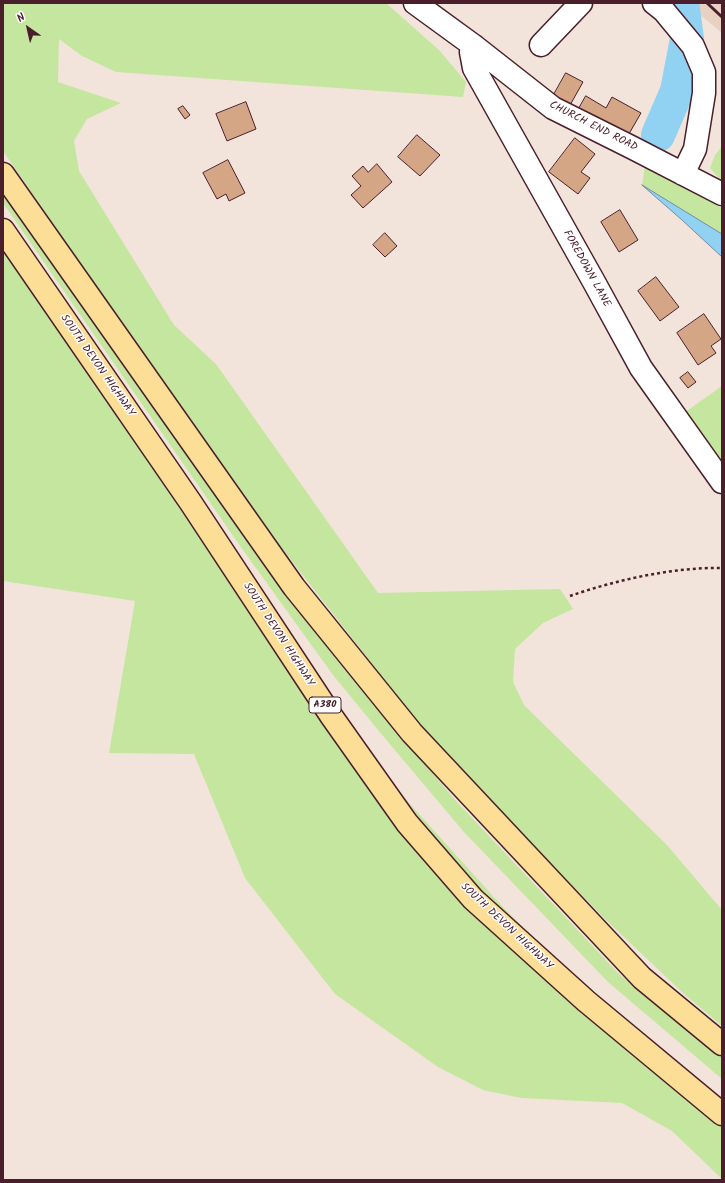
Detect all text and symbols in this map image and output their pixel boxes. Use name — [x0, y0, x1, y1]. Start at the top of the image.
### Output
north arrow — [8, 8, 48, 48]
text: N — [13, 9, 29, 27]
street label: CHURCH END ROAD — [546, 99, 640, 155]
street label: FOREDOWN LANE — [559, 228, 613, 310]
street label: SOUTH DEVON HIGHWAY — [57, 313, 137, 419]
street label: SOUTH DEVON HIGHWAY — [239, 581, 317, 689]
road number: A380 — [309, 697, 341, 713]
street label: SOUTH DEVON HIGHWAY — [457, 881, 555, 973]

